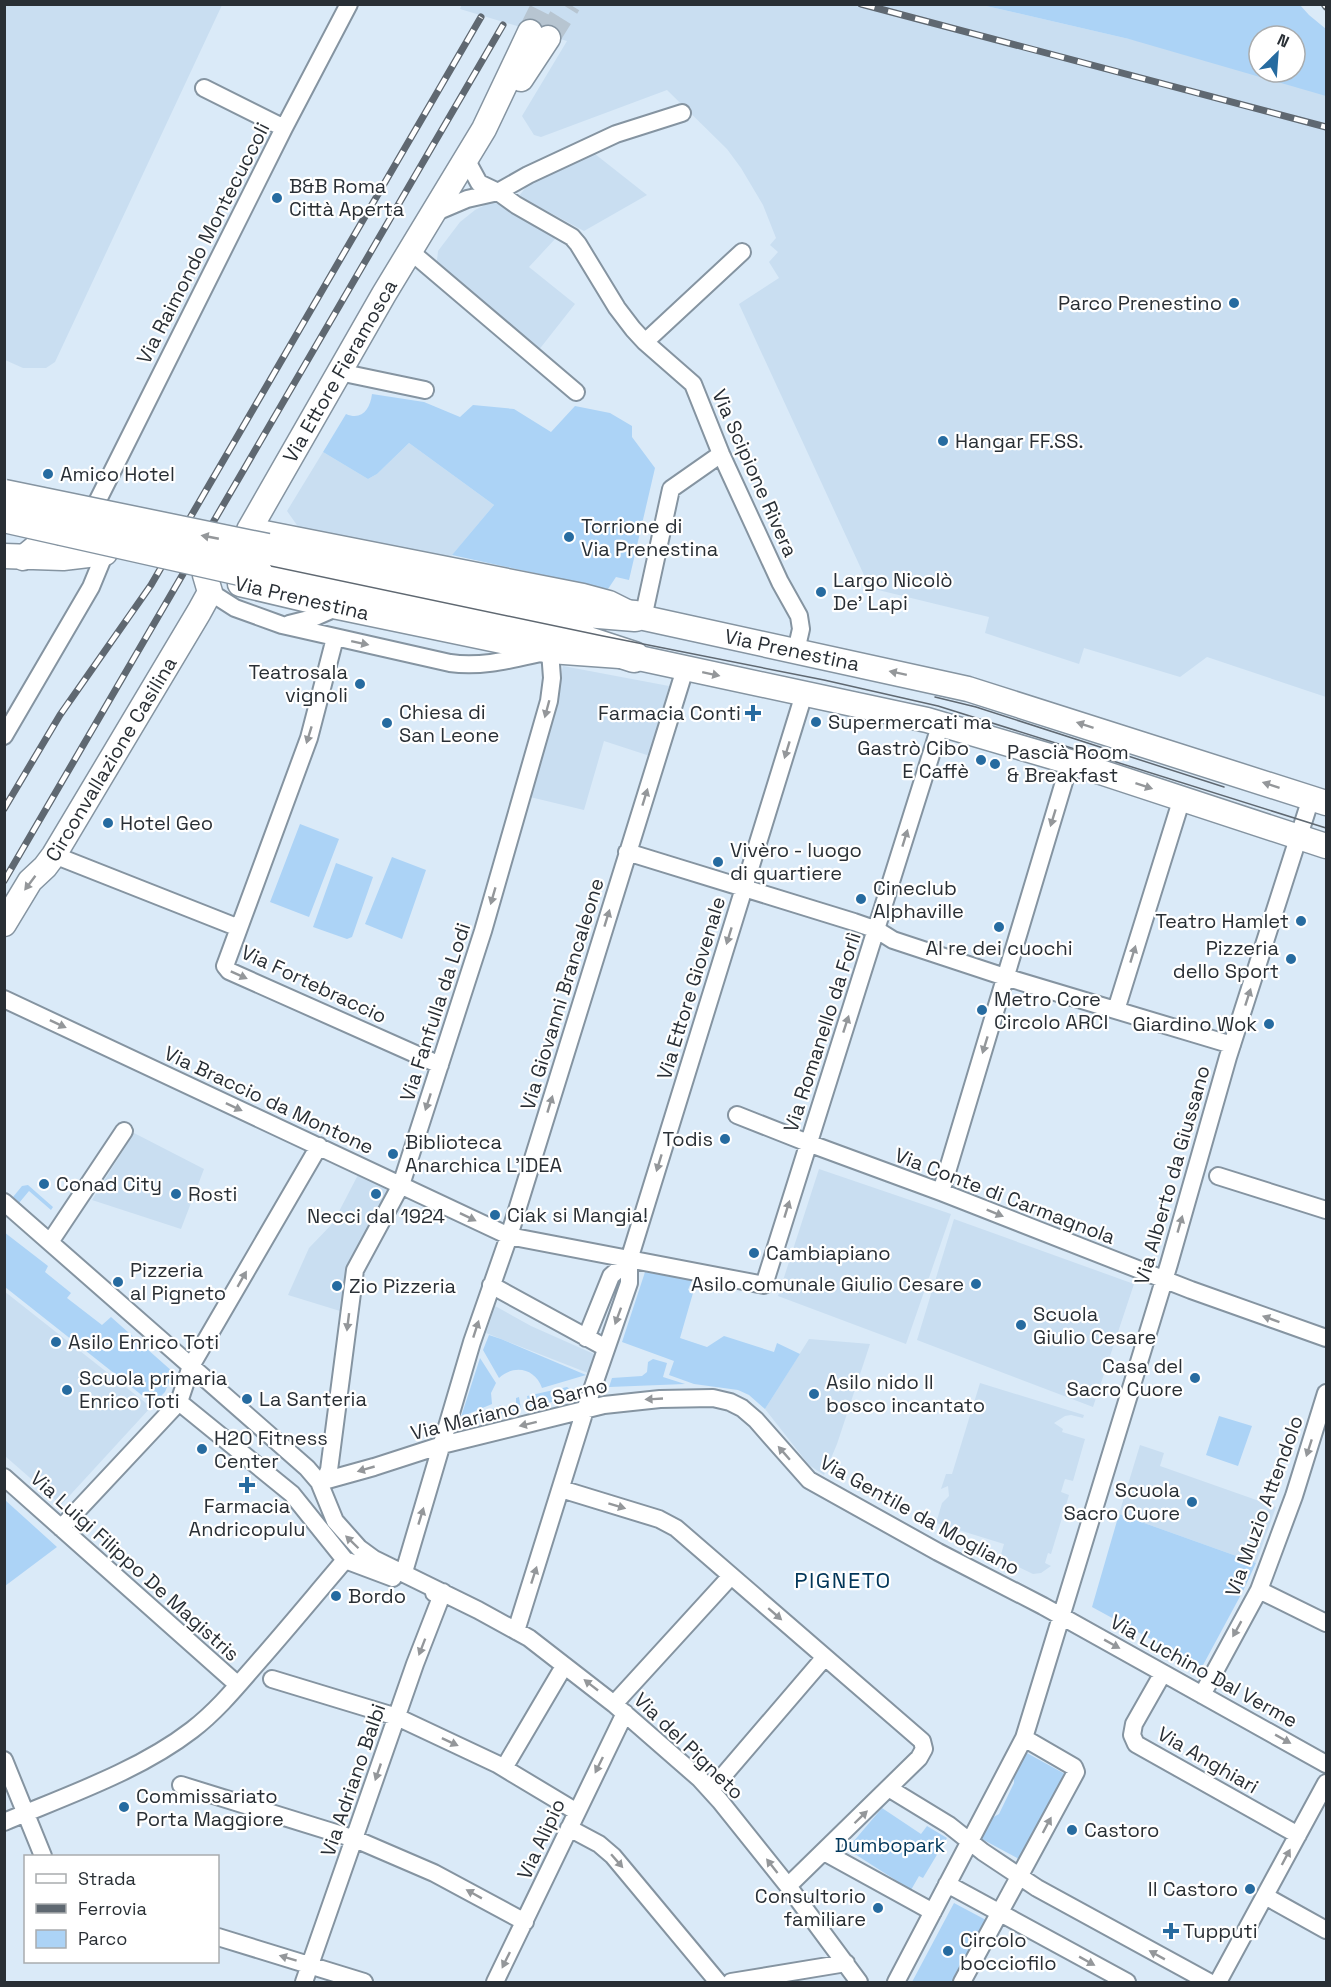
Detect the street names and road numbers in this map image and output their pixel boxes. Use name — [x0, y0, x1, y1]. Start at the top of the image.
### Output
street label: Via Raimondo Montecuccoli — [131, 118, 275, 368]
street label: Via Ettore Fieramosca — [277, 275, 403, 467]
street label: Via Scipione Rivera — [706, 385, 804, 561]
street label: Via Prenestina — [232, 570, 372, 626]
street label: Via Prenestina — [722, 623, 862, 677]
street label: Circonvallazione Casilina — [39, 652, 183, 866]
street label: Via Giovanni Brancaleone — [514, 875, 610, 1113]
street label: Via Ettore Giovenale — [651, 893, 731, 1083]
street label: Via Fanfulla da Lodi — [394, 919, 476, 1105]
street label: Via Romanello da Forlì — [777, 929, 867, 1135]
street label: Via Fortebraccio — [237, 939, 391, 1029]
street label: Via Braccio da Montone — [160, 1040, 378, 1160]
street label: Via Alberto da Giussano — [1128, 1062, 1216, 1288]
street label: Via Conte di Carmagnola — [891, 1142, 1119, 1250]
street label: Via Mariano da Sarno — [408, 1372, 610, 1446]
street label: Via Muzio Attendolo — [1219, 1412, 1309, 1600]
street label: Via Gentile da Mogliano — [815, 1449, 1025, 1581]
street label: Via Luigi Filippo De Magistris — [25, 1465, 245, 1667]
street label: Via Luchino Dal Verme — [1106, 1609, 1302, 1733]
street label: Via del Pigneto — [628, 1687, 750, 1805]
street label: Via Adriano Balbi — [315, 1700, 391, 1860]
street label: Via Anghiari — [1153, 1721, 1263, 1799]
street label: Via Alipio — [511, 1794, 571, 1884]

